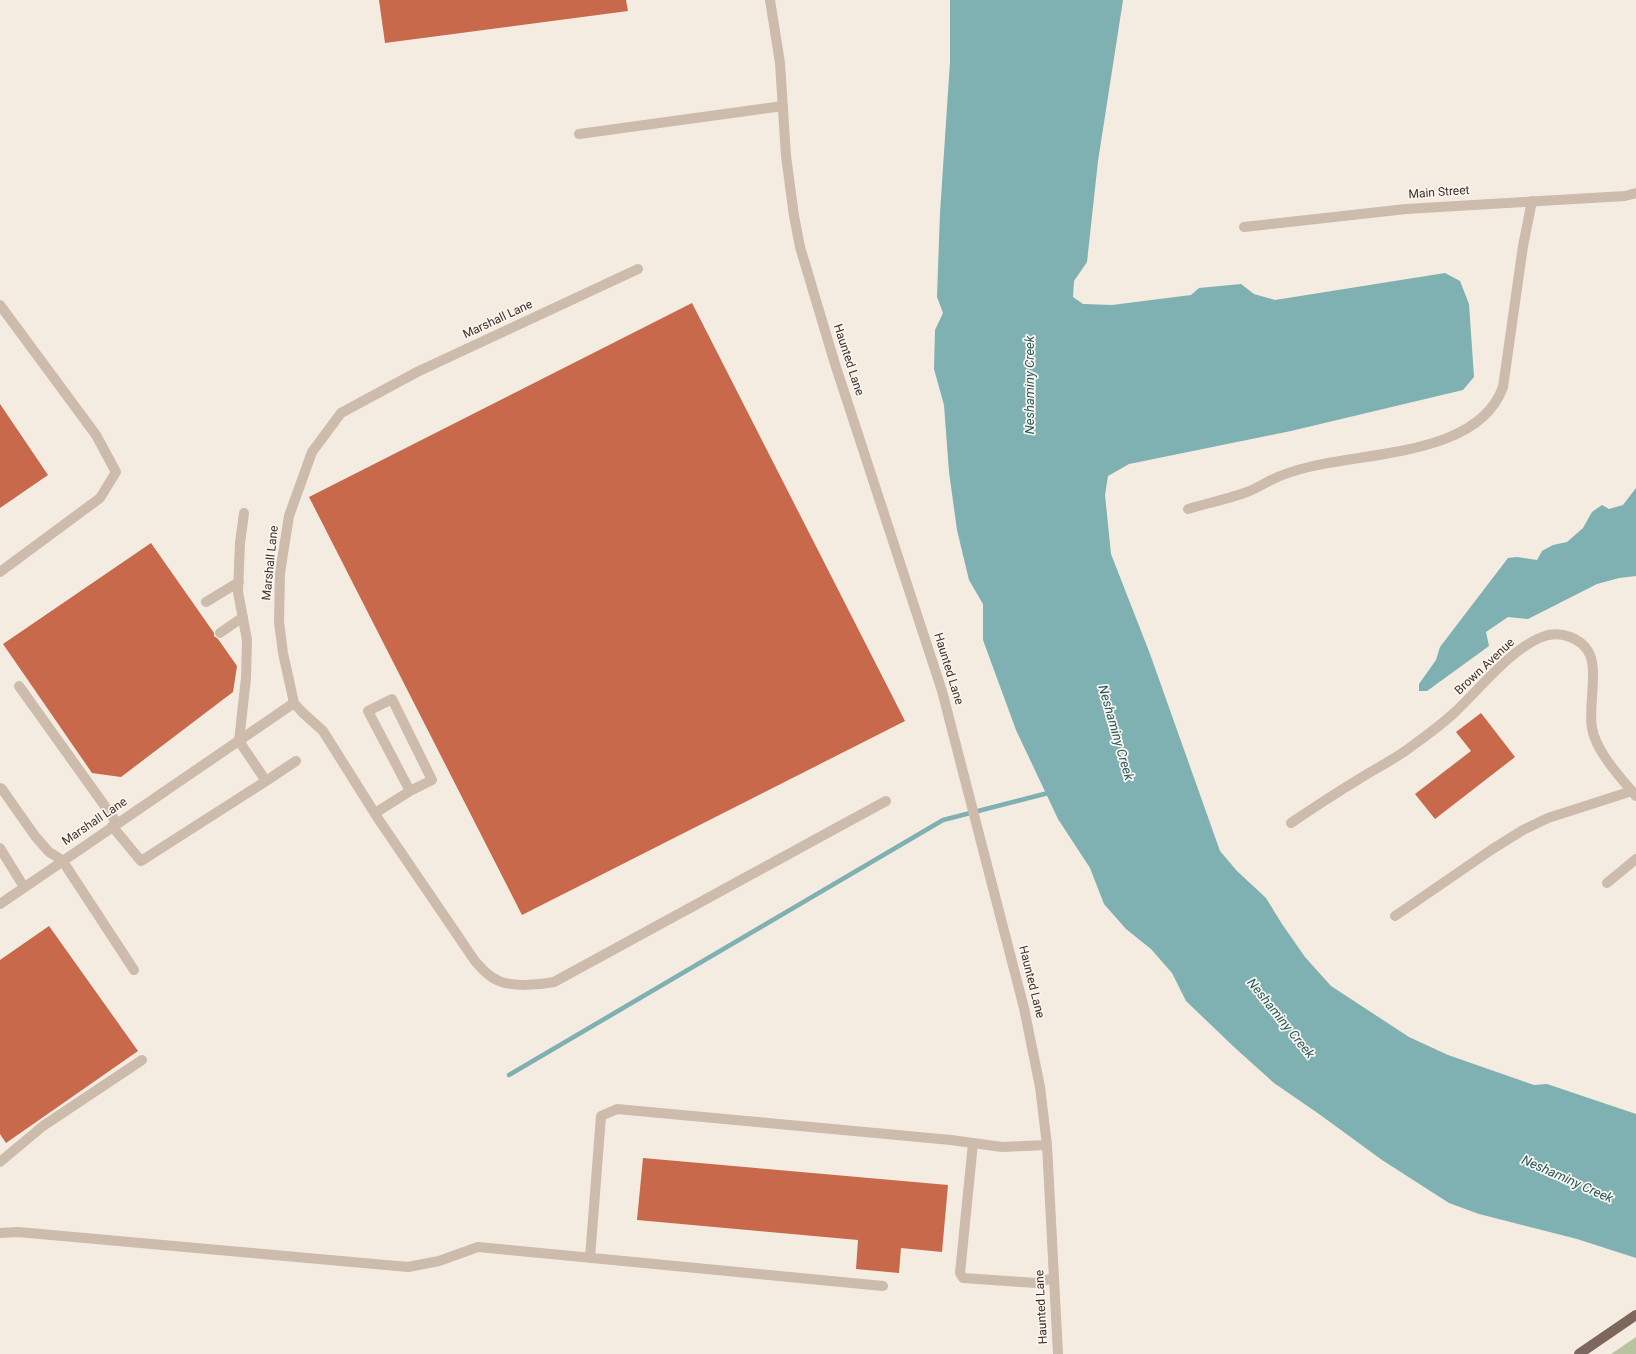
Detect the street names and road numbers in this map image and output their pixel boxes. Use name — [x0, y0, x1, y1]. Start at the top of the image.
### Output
street label: Main Street — [1408, 184, 1470, 202]
street label: Marshall Lane — [461, 298, 535, 342]
street label: Haunted Lane — [830, 322, 866, 398]
street label: Marshall Lane — [260, 525, 282, 601]
street label: Haunted Lane — [930, 631, 966, 707]
street label: Brown Avenue — [1452, 636, 1518, 698]
street label: Marshall Lane — [60, 795, 130, 849]
street label: Haunted Lane — [1015, 944, 1047, 1020]
street label: Haunted Lane — [1033, 1270, 1051, 1344]

